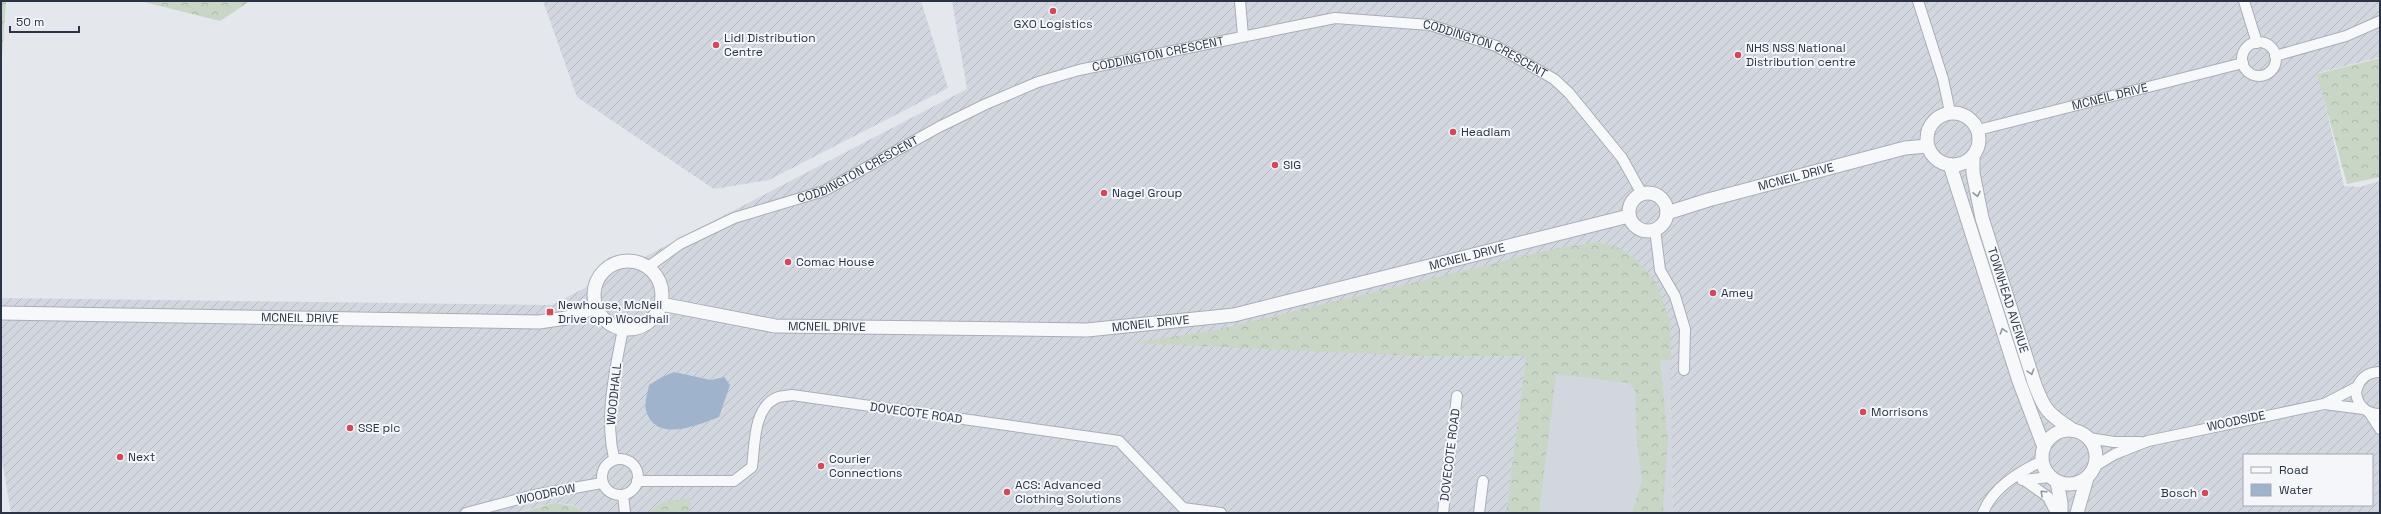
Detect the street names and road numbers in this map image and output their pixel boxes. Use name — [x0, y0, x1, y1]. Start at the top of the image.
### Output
street label: CODDINGTON CRESCENT — [1422, 17, 1550, 82]
street label: CODDINGTON CRESCENT — [1091, 33, 1225, 75]
street label: MCNEIL DRIVE — [2070, 79, 2150, 114]
street label: CODDINGTON CRESCENT — [795, 132, 921, 207]
street label: MCNEIL DRIVE — [1756, 159, 1836, 194]
street label: MCNEIL DRIVE — [1427, 239, 1507, 274]
street label: TOWNHEAD AVENUE — [1984, 245, 2032, 355]
street label: MCNEIL DRIVE — [261, 309, 339, 327]
street label: MCNEIL DRIVE — [1111, 312, 1190, 335]
street label: MCNEIL DRIVE — [788, 318, 866, 335]
street label: WOODHALL — [603, 362, 625, 426]
street label: DOVECOTE ROAD — [869, 399, 963, 427]
street label: WOODSIDE — [2205, 407, 2267, 435]
street label: DOVECOTE ROAD — [1436, 408, 1464, 502]
street label: WOODROW — [515, 480, 578, 508]

